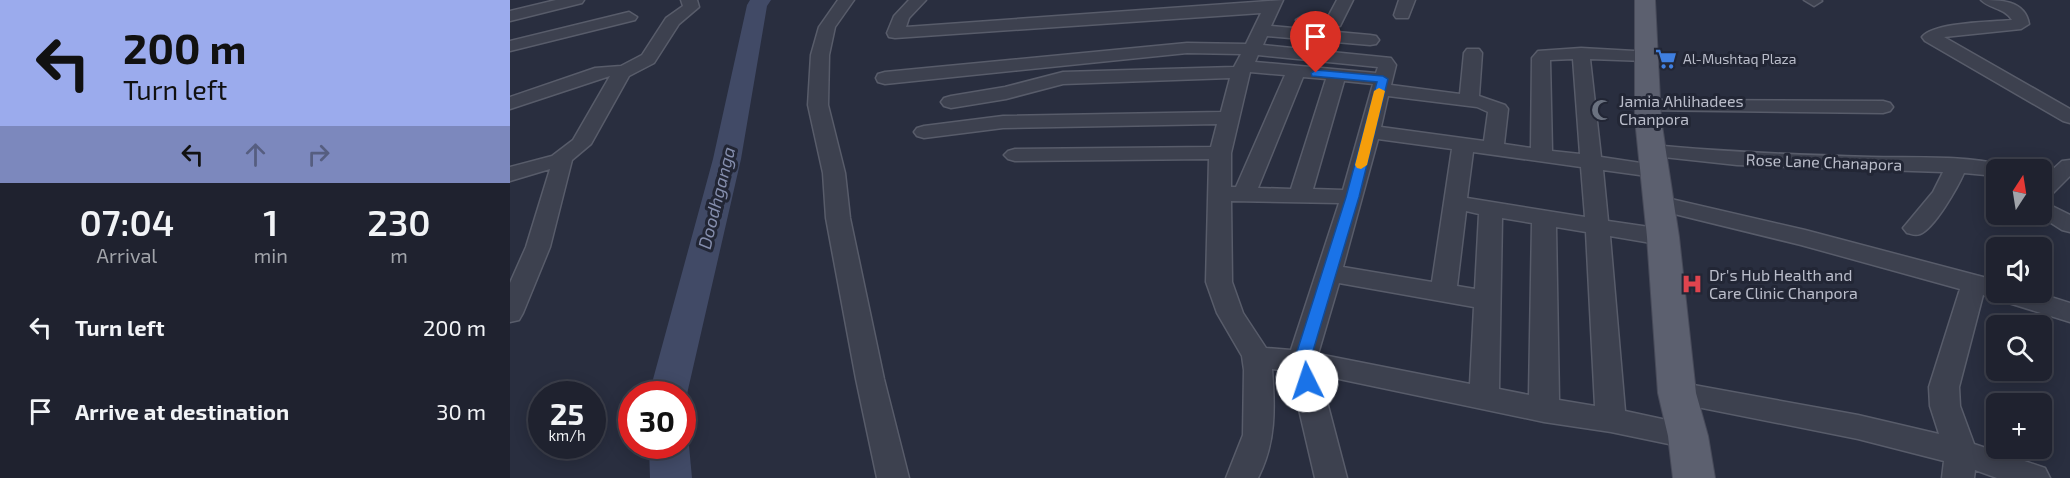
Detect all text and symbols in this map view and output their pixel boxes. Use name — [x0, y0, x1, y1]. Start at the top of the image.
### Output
pin — [1290, 11, 1341, 73]
icon: arrive — [1299, 20, 1332, 53]
text: 200 m — [123, 22, 246, 72]
icon: left — [24, 24, 102, 102]
supermarket icon: Al-Mushtaq Plaza — [1654, 47, 1678, 71]
place label: Al-Mushtaq Plaza — [1683, 50, 1796, 67]
text: Turn left — [123, 73, 227, 105]
place label: Jamia Ahlihadees Chanpora — [1619, 91, 1744, 128]
mosque icon: Jamia Ahlihadees Chanpora — [1590, 98, 1614, 122]
icon: left — [176, 138, 209, 171]
icon: ahead — [239, 138, 272, 171]
icon: right — [302, 138, 335, 171]
water label: Doodhganga — [693, 144, 739, 251]
street label: Rose Lane Chanapora — [1745, 149, 1903, 174]
north arrow — [1986, 159, 2052, 225]
map controls — [1986, 159, 2052, 459]
text: 07:04 — [79, 200, 174, 243]
text: 1 — [263, 200, 278, 243]
text: 230 — [367, 200, 431, 243]
button: sound — [1986, 237, 2052, 303]
text: Arrival — [96, 243, 157, 267]
text: min — [254, 243, 288, 267]
text: m — [390, 243, 408, 267]
place label: Dr's Hub Health and Care Clinic Chanpora — [1709, 265, 1858, 302]
hospital icon: Dr's Hub Health and Care Clinic Chanpora — [1680, 272, 1704, 296]
icon: left — [24, 311, 57, 344]
text: Turn left — [75, 314, 164, 340]
text: 200 m — [423, 314, 486, 340]
button: search — [1986, 315, 2052, 381]
position arrow — [1275, 349, 1339, 413]
speed limit sign: 30 — [618, 381, 696, 459]
button: + — [1986, 393, 2052, 459]
icon: arrive — [24, 395, 57, 428]
text: 25 — [550, 395, 584, 431]
text: Arrive at destination — [75, 398, 289, 424]
text: 30 m — [436, 398, 486, 424]
text: km/h — [548, 426, 586, 444]

